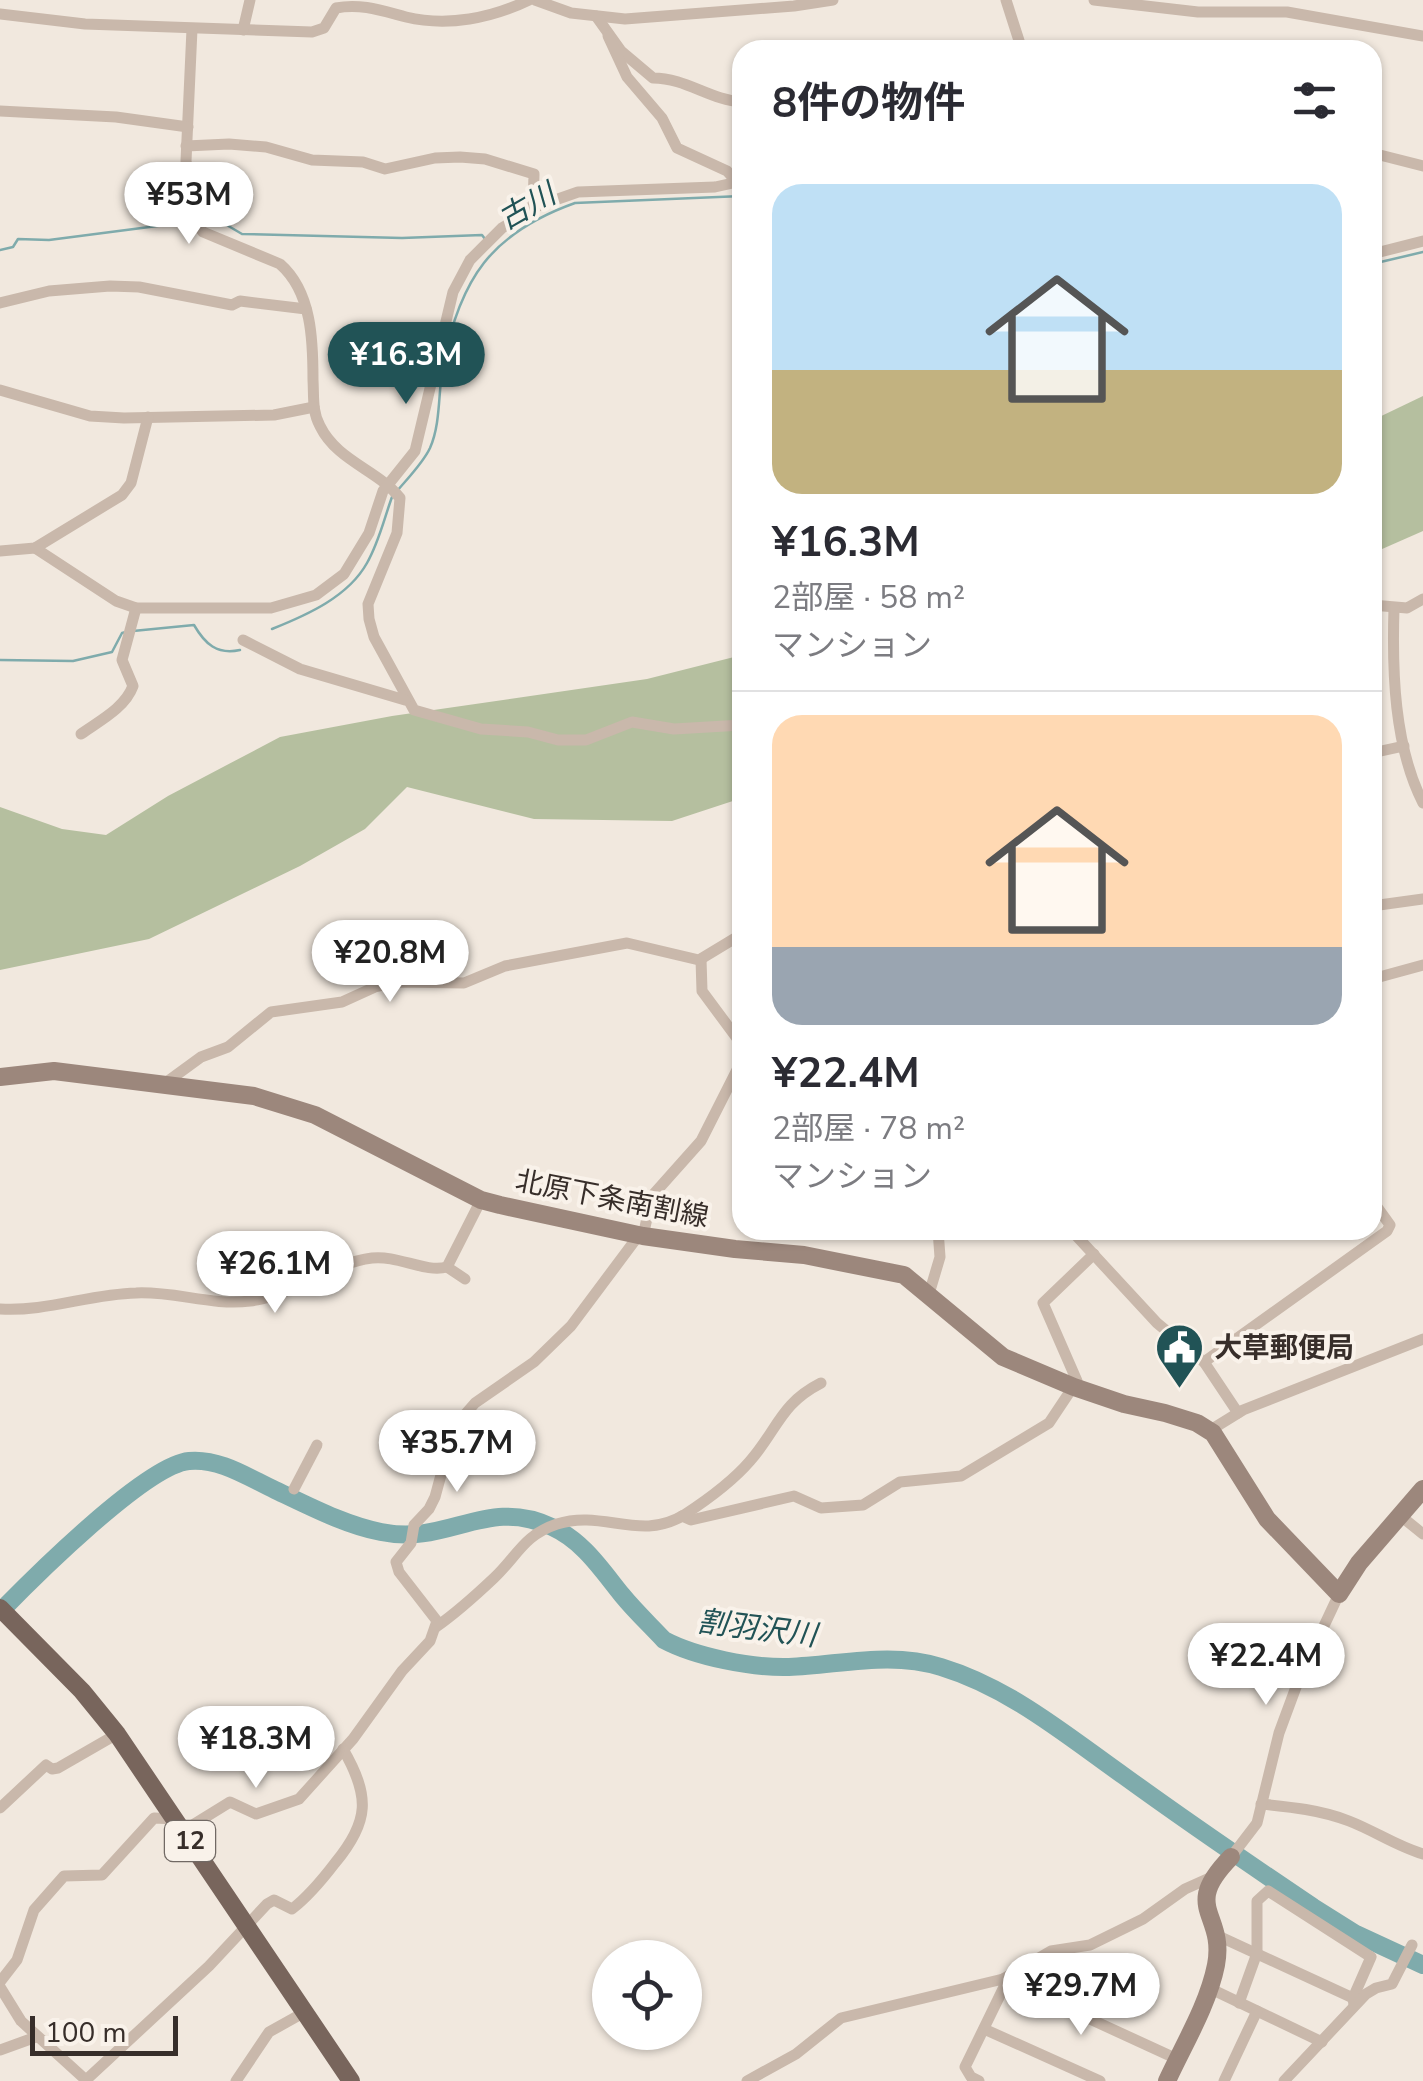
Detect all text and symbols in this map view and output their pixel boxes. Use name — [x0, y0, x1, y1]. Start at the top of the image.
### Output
icon: filters — [1287, 73, 1342, 128]
text: 8件の物件 — [772, 75, 965, 132]
pin: ¥53M — [130, 162, 248, 247]
text: ¥53M — [146, 173, 232, 216]
water label: 古川 — [491, 173, 566, 240]
icon: home — [967, 249, 1147, 429]
pin: ¥16.3M — [325, 322, 487, 407]
text: ¥16.3M — [350, 333, 462, 376]
text: ¥16.3M — [772, 514, 920, 571]
text: 2部屋 · 58 m² — [772, 576, 965, 619]
text: マンション — [772, 624, 932, 667]
icon: home — [967, 780, 1147, 960]
pin: ¥20.8M — [309, 920, 471, 1005]
text: ¥20.8M — [334, 931, 446, 974]
text: ¥22.4M — [772, 1045, 920, 1102]
text: 2部屋 · 78 m² — [772, 1107, 965, 1150]
text: マンション — [772, 1155, 932, 1198]
street label: 北原下条南割線 — [512, 1162, 712, 1236]
pin: ¥26.1M — [194, 1231, 356, 1316]
text: ¥26.1M — [219, 1242, 331, 1285]
public building icon: 大草郵便局 — [1153, 1322, 1205, 1390]
place label: 大草郵便局 — [1214, 1329, 1354, 1367]
pin: ¥35.7M — [376, 1410, 538, 1495]
text: ¥35.7M — [401, 1421, 513, 1464]
water label: 割羽沢川 — [695, 1601, 822, 1657]
pin: ¥22.4M — [1185, 1623, 1347, 1708]
text: ¥22.4M — [1210, 1634, 1322, 1677]
pin: ¥18.3M — [175, 1706, 337, 1791]
text: ¥18.3M — [200, 1717, 312, 1760]
road number: 12 — [165, 1821, 215, 1861]
map controls — [592, 1940, 702, 2050]
button: locate — [592, 1940, 702, 2050]
pin: ¥29.7M — [1000, 1953, 1162, 2038]
text: ¥29.7M — [1025, 1964, 1137, 2007]
scale bar — [30, 2011, 178, 2056]
text: 100 m — [45, 2014, 127, 2052]

